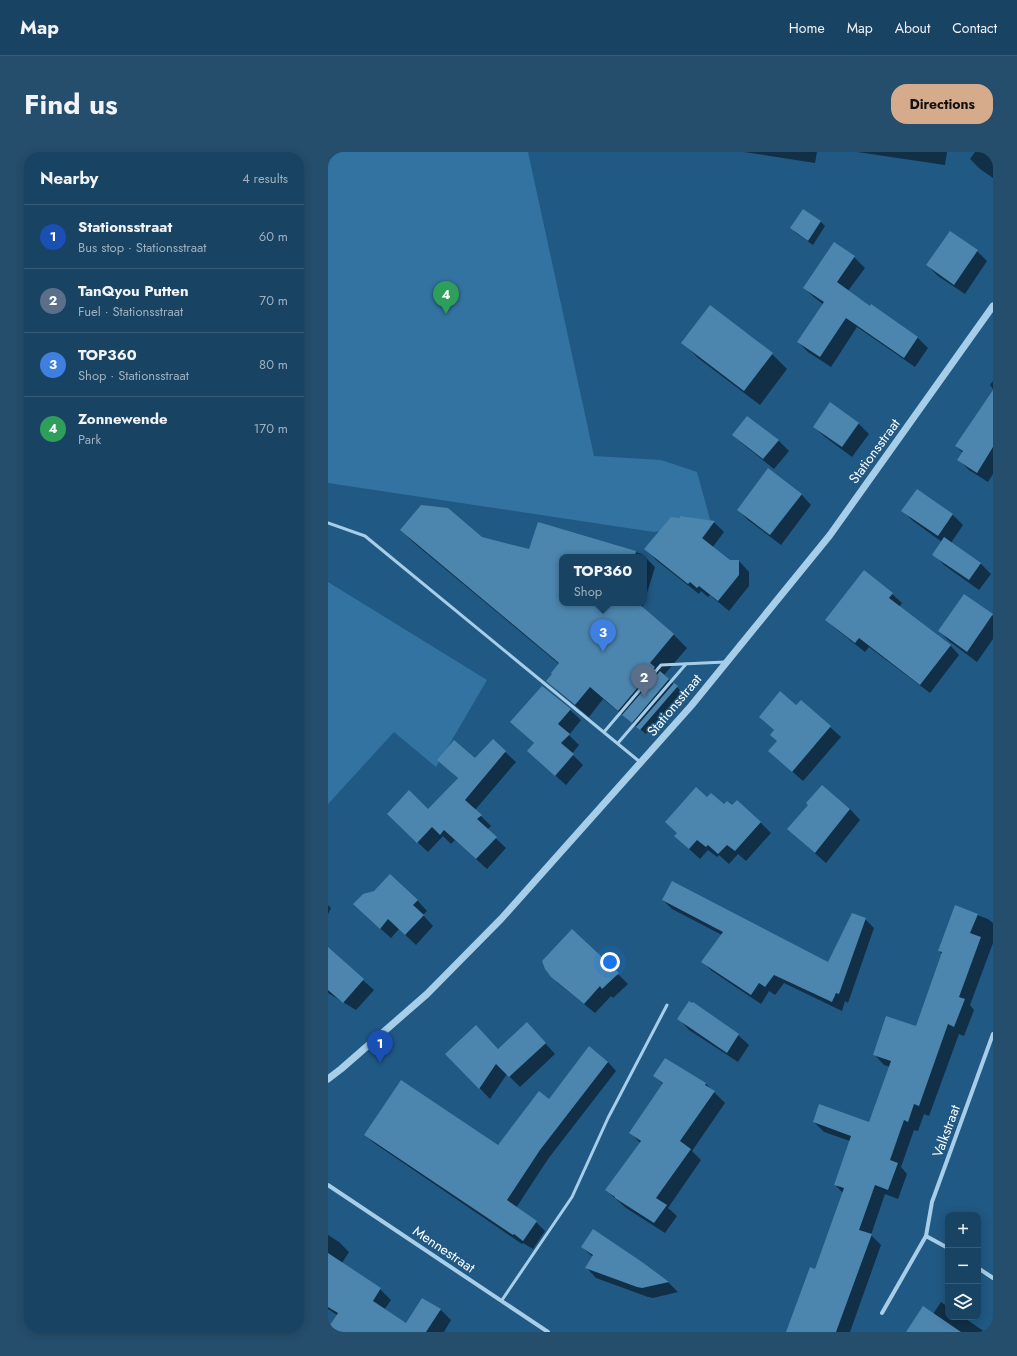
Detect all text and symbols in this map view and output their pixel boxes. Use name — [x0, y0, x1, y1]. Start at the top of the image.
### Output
text: Map — [20, 14, 59, 41]
text: Home — [789, 18, 825, 38]
text: Map — [847, 18, 873, 38]
text: About — [895, 18, 930, 38]
text: Contact — [952, 18, 997, 38]
text: Find us — [24, 84, 118, 125]
button: Directions — [891, 84, 993, 124]
text: Nearby — [40, 166, 98, 190]
text: 4 results — [242, 169, 288, 188]
text: Stationsstraat — [78, 216, 172, 238]
text: 1 — [50, 227, 56, 246]
text: 60 m — [259, 227, 288, 246]
text: Bus stop · Stationsstraat — [78, 238, 206, 257]
text: TanQyou Putten — [78, 280, 189, 302]
pin: 4 — [433, 281, 459, 314]
text: 2 — [49, 291, 57, 310]
text: 70 m — [259, 291, 288, 310]
text: Fuel · Stationsstraat — [78, 302, 183, 321]
text: TOP360 — [78, 344, 137, 366]
text: 3 — [49, 355, 57, 374]
text: 80 m — [259, 355, 288, 374]
text: Shop · Stationsstraat — [78, 366, 189, 385]
text: Zonnewende — [78, 408, 168, 430]
street label: Stationsstraat — [844, 414, 905, 488]
text: 4 — [48, 419, 58, 438]
text: 170 m — [253, 419, 288, 438]
text: Park — [78, 430, 101, 449]
popup — [559, 554, 647, 606]
text: TOP360 — [574, 560, 632, 582]
text: Shop — [574, 582, 602, 601]
pin: 3 — [590, 619, 616, 652]
pin: 2 — [631, 664, 657, 697]
street label: Stationsstraat — [642, 669, 707, 741]
your location — [600, 952, 620, 972]
pin: 1 — [367, 1030, 393, 1063]
street label: Valkstraat — [927, 1101, 965, 1160]
map controls — [945, 1212, 981, 1320]
button: + — [945, 1212, 981, 1248]
street label: Mennestraat — [409, 1221, 480, 1278]
button: − — [945, 1248, 981, 1284]
button: layers — [945, 1284, 981, 1320]

